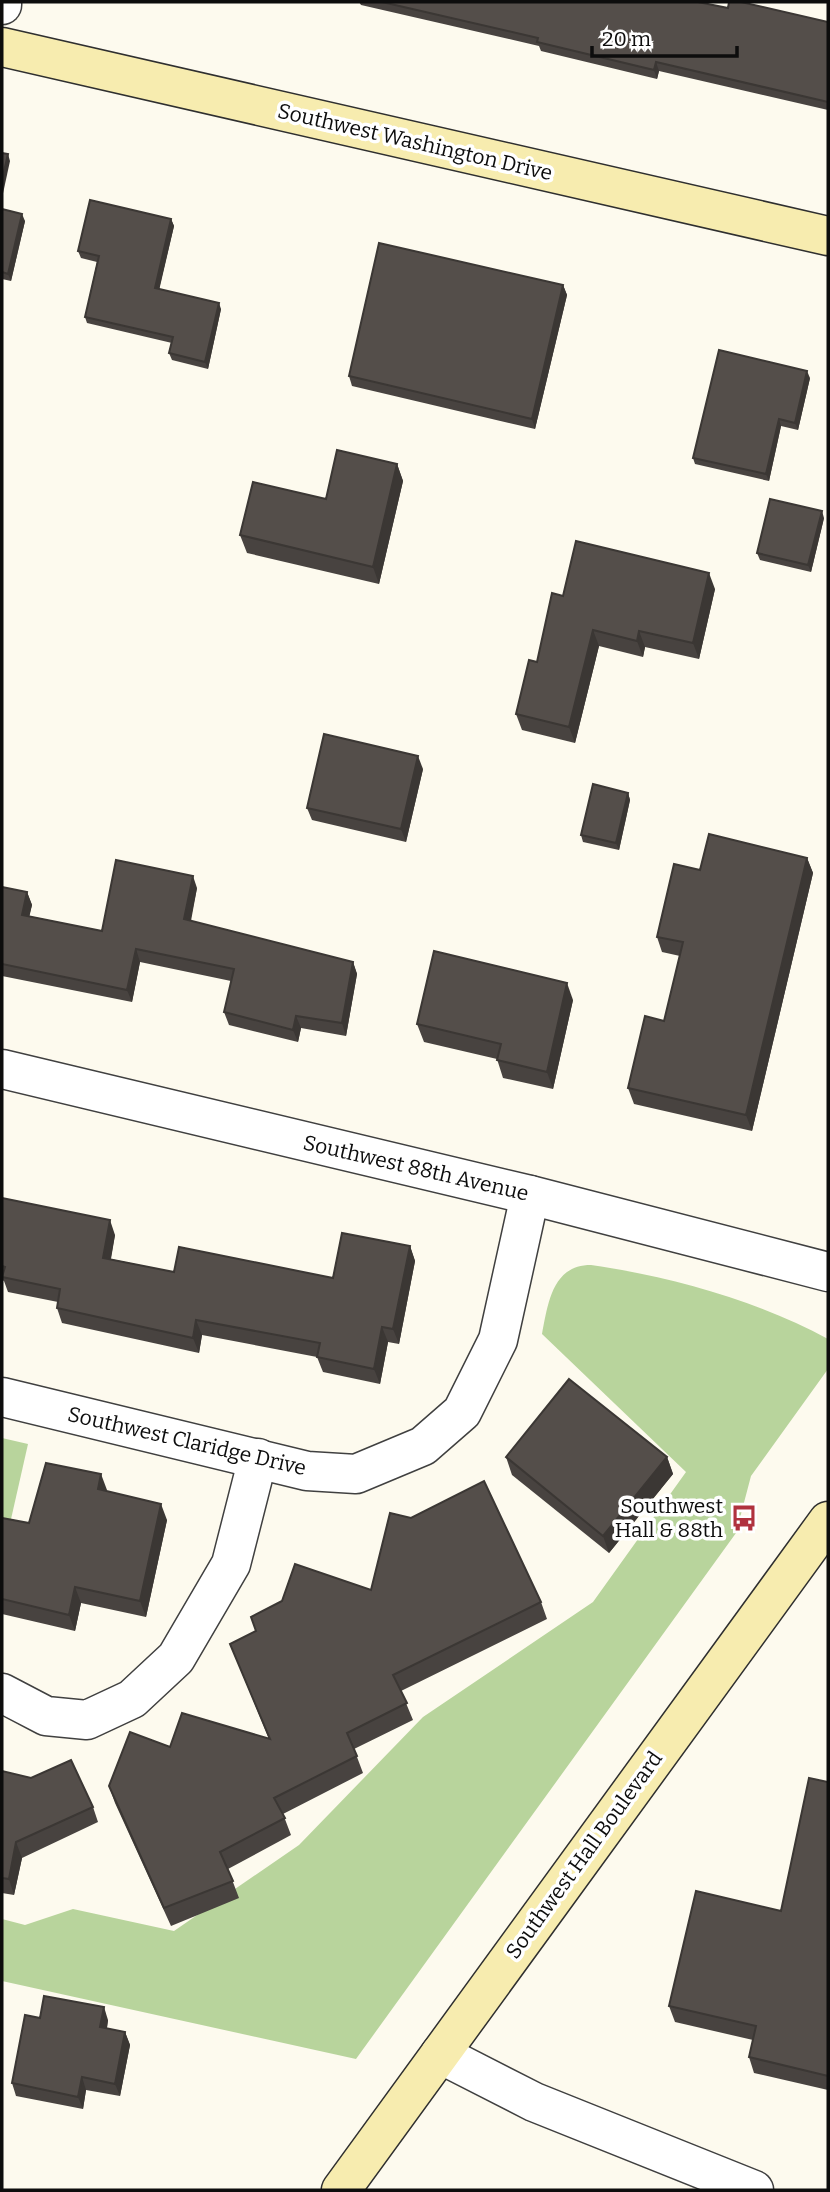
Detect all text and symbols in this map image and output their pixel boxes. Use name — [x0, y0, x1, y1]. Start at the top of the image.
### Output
scale bar — [592, 14, 737, 58]
text: 20 m — [602, 26, 651, 52]
street label: Southwest Washington Drive — [275, 98, 555, 186]
street label: Southwest 88th Avenue — [301, 1129, 531, 1207]
street label: Southwest Claridge Drive — [65, 1401, 309, 1481]
place label: Southwest Hall & 88th — [615, 1493, 723, 1543]
bus stop icon: Southwest Hall & 88th — [729, 1503, 759, 1533]
street label: Southwest Hall Boulevard — [500, 1746, 668, 1964]

